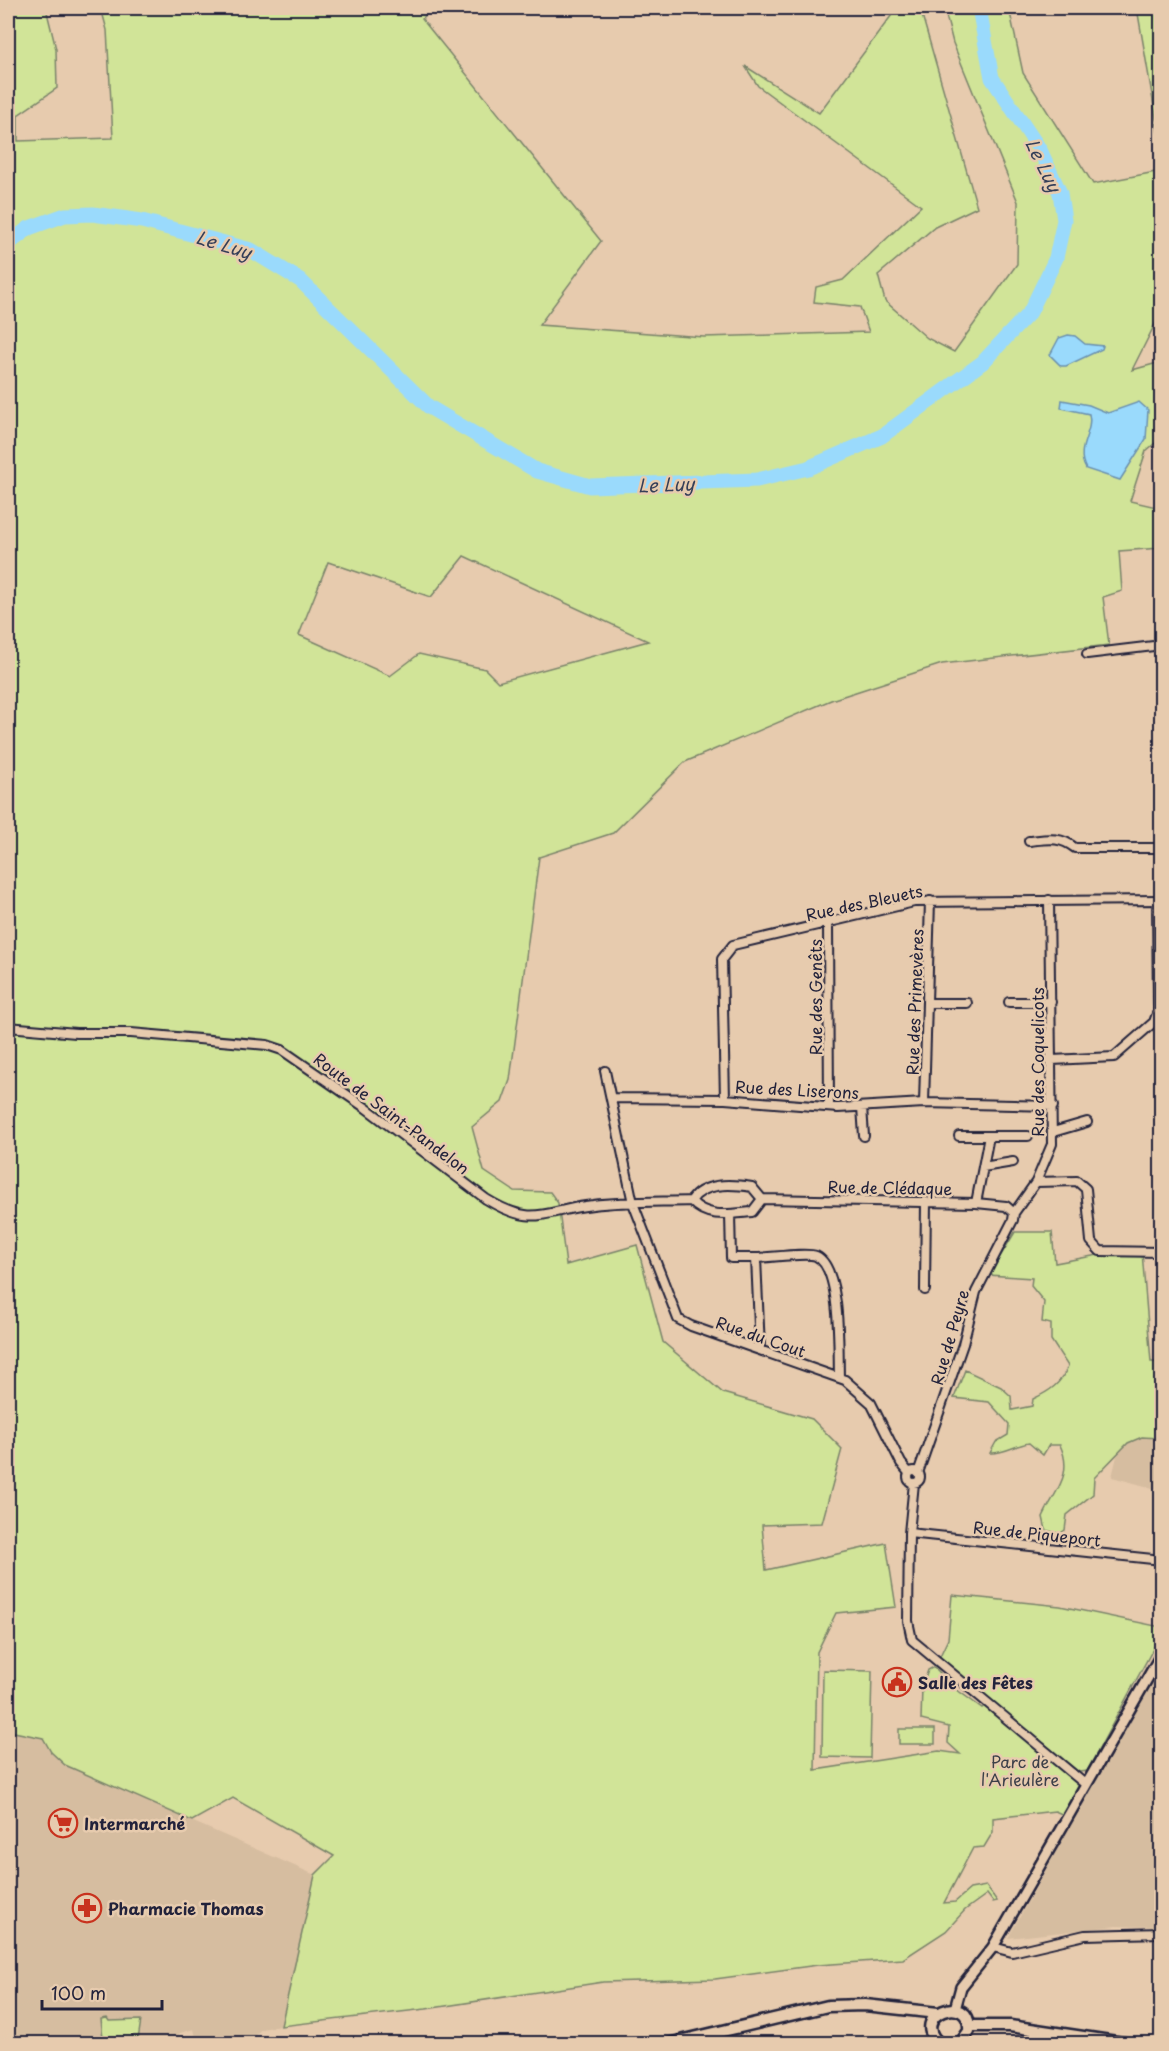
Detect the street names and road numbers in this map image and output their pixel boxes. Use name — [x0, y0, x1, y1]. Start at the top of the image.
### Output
street label: Rue des Bleuets — [803, 878, 925, 926]
street label: Rue des Primevères — [899, 928, 929, 1076]
street label: Rue des Genêts — [803, 939, 827, 1055]
street label: Rue des Coquelicots — [1025, 987, 1049, 1137]
street label: Route de Saint-Pandelon — [309, 1046, 475, 1180]
street label: Rue des Liserons — [734, 1074, 860, 1104]
street label: Rue de Clédaque — [827, 1174, 953, 1200]
street label: Rue de Peyre — [924, 1286, 974, 1388]
street label: Rue du Cout — [713, 1309, 810, 1363]
street label: Rue de Piqueport — [972, 1514, 1103, 1552]

